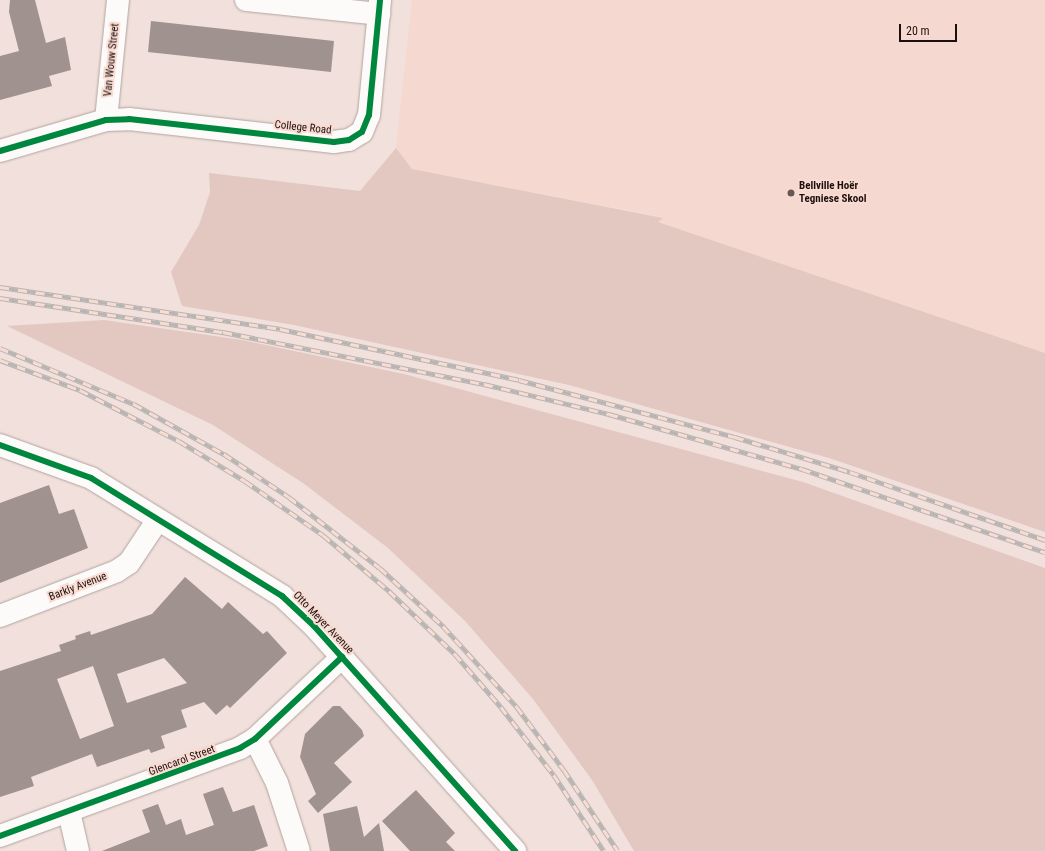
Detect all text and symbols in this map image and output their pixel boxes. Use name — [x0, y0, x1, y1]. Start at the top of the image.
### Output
scale bar — [901, 16, 959, 42]
street label: Van Wouw Street — [102, 23, 122, 97]
text: 20 m — [906, 24, 930, 38]
street label: College Road — [274, 118, 332, 138]
place label: Bellville Hoër Tegniese Skool — [799, 180, 866, 206]
marker: Bellville Hoër Tegniese Skool — [786, 188, 796, 198]
street label: Barkly Avenue — [47, 570, 109, 604]
street label: Otto Meyer Avenue — [290, 589, 356, 657]
street label: Glencarol Street — [147, 743, 217, 779]

